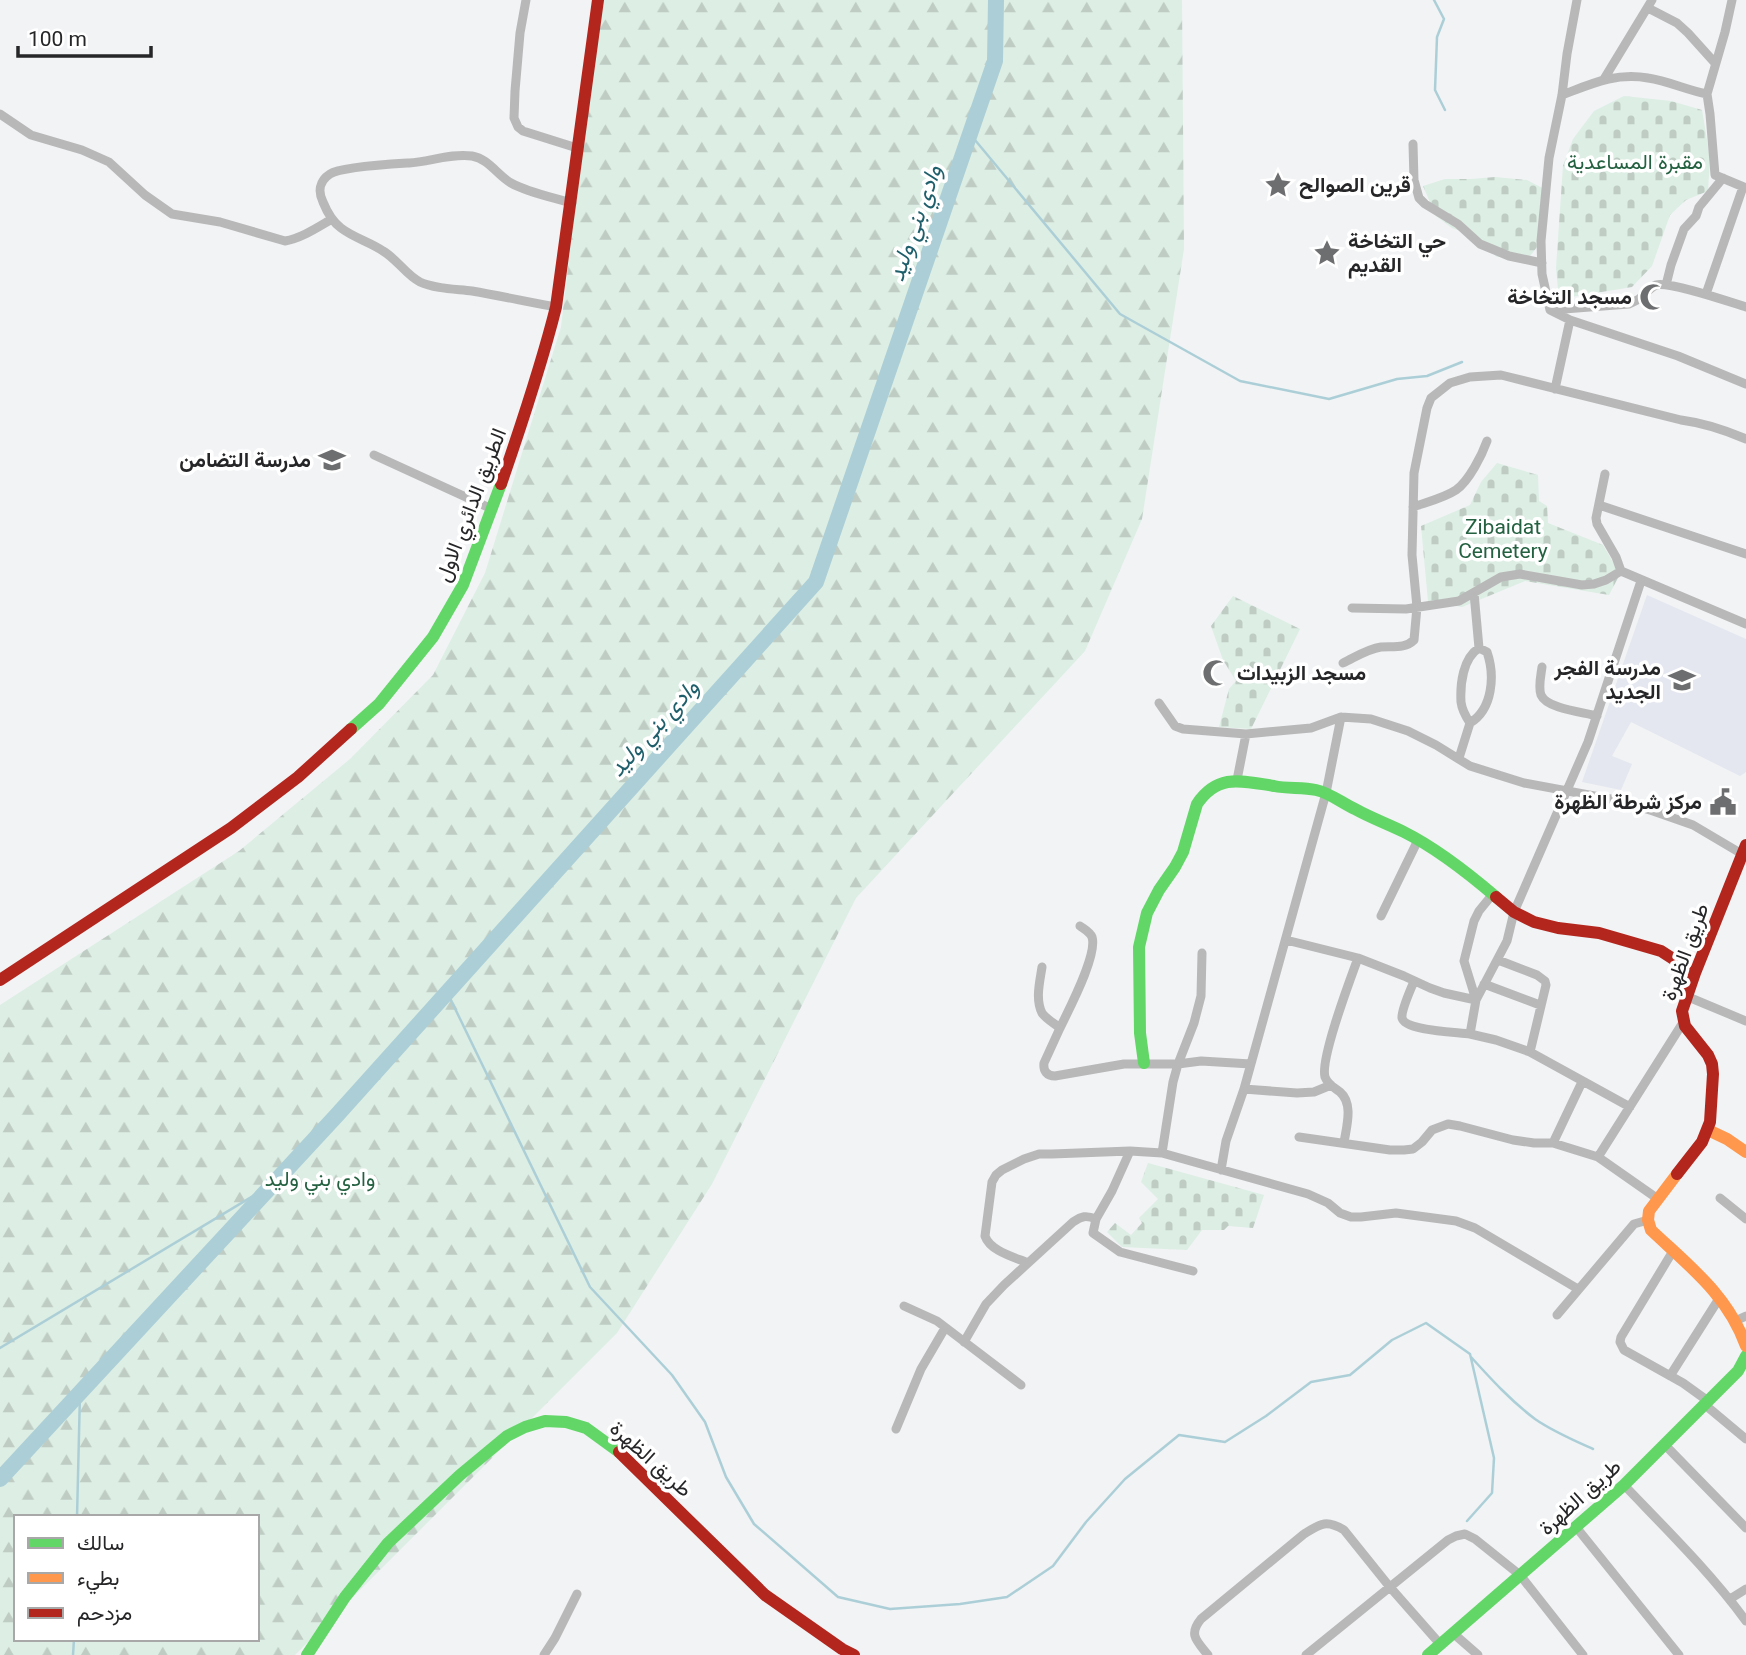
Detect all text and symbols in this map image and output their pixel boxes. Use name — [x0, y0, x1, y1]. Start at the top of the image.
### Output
scale bar — [18, 14, 150, 58]
text: 100 m — [28, 27, 87, 51]
park label: مقبرة المساعدية — [1567, 150, 1703, 175]
water label: وادي بني وليد — [883, 161, 952, 286]
place icon: قرين الصوالح — [1263, 170, 1293, 200]
place label: قرين الصوالح — [1299, 173, 1411, 199]
place label: حي التخاخة القديم — [1348, 229, 1446, 279]
place icon: حي التخاخة القديم — [1312, 238, 1342, 268]
mosque icon: مسجد التخاخة — [1638, 282, 1668, 312]
place label: مسجد التخاخة — [1507, 285, 1632, 309]
street label: الطريق الدائري الاول — [431, 425, 516, 587]
school or university icon: مدرسة التضامن — [317, 445, 347, 475]
place label: مدرسة التضامن — [179, 448, 311, 473]
park label: Zibaidat Cemetery — [1458, 515, 1548, 563]
place label: مدرسة الفجر الجديد — [1553, 656, 1661, 704]
mosque icon: مسجد الزبيدات — [1201, 658, 1231, 688]
place label: مسجد الزبيدات — [1237, 661, 1366, 686]
school or university icon: مدرسة الفجر الجديد — [1667, 665, 1697, 695]
water label: وادي بني وليد — [603, 674, 708, 785]
public building icon: مركز شرطة الظهرة — [1708, 787, 1738, 817]
place label: مركز شرطة الظهرة — [1554, 790, 1702, 815]
street label: طريق الظهرة — [1656, 900, 1715, 1004]
park label: وادي بني وليد — [265, 1167, 375, 1196]
street label: طريق الظهرة — [605, 1416, 697, 1503]
street label: طريق الظهرة — [1534, 1454, 1626, 1541]
legend — [14, 1515, 259, 1641]
text: سالك — [77, 1531, 124, 1555]
text: بطيء — [77, 1566, 120, 1595]
text: مزدحم — [77, 1601, 132, 1627]

